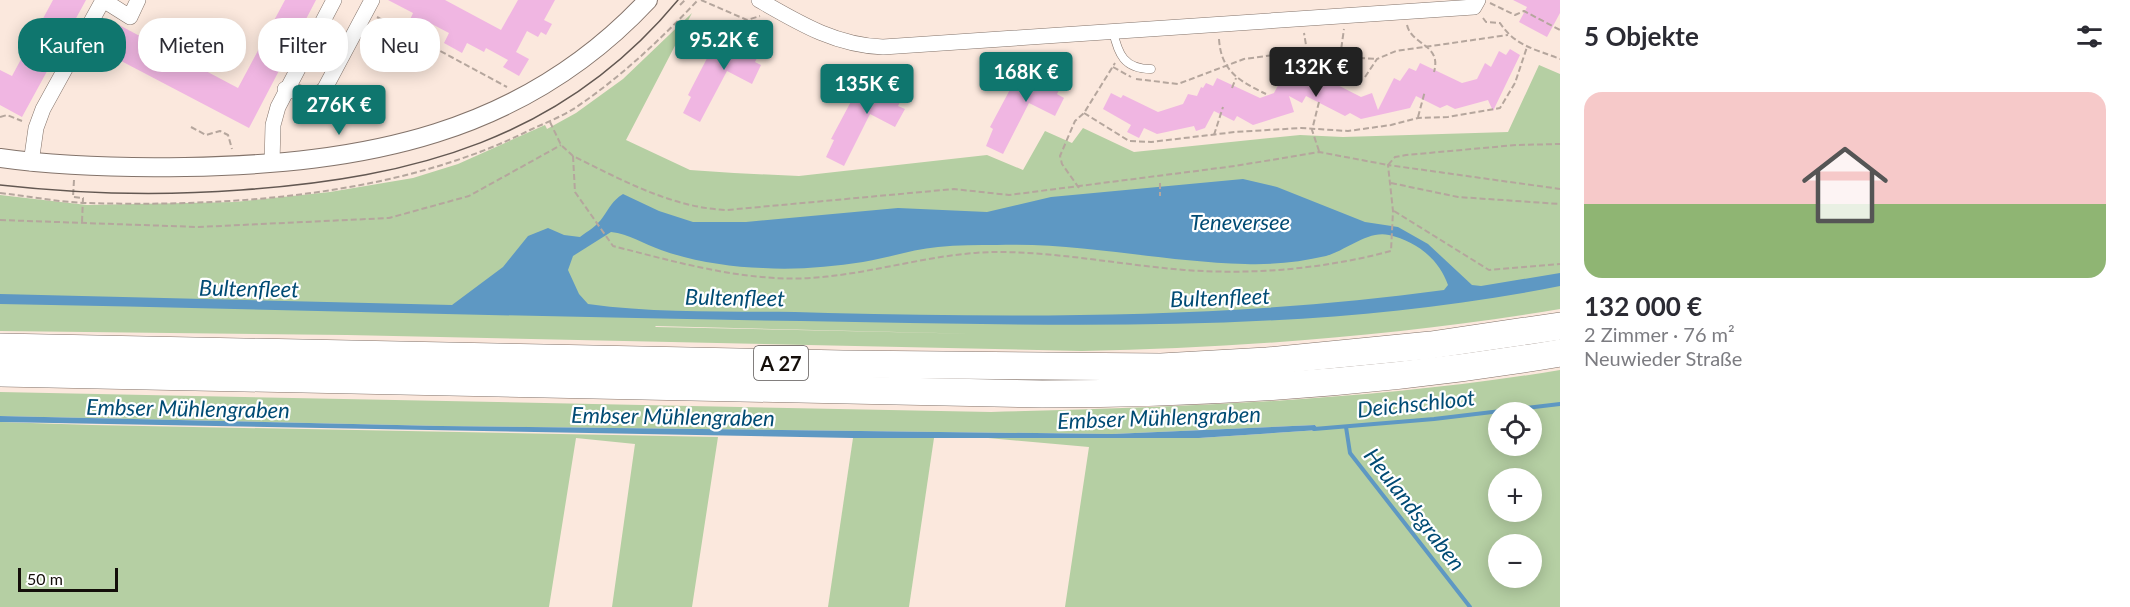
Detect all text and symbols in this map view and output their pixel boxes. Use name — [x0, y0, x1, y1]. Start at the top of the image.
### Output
chip: Kaufen — [18, 18, 126, 72]
chip: Mieten — [138, 18, 246, 72]
chip: Filter — [258, 18, 348, 72]
chip: Neu — [360, 18, 440, 72]
pin: 95.2K € — [669, 20, 779, 71]
text: 5 Objekte — [1584, 20, 1699, 52]
icon: filters — [2073, 20, 2106, 53]
text: 95.2K € — [689, 27, 759, 51]
pin: 132K € — [1267, 47, 1365, 98]
pin: 168K € — [977, 52, 1075, 103]
text: 132K € — [1284, 54, 1348, 78]
text: 168K € — [994, 59, 1058, 83]
pin: 135K € — [818, 64, 916, 115]
text: 135K € — [835, 71, 899, 95]
pin: 276K € — [290, 85, 388, 136]
text: 276K € — [307, 92, 371, 116]
icon: home — [1791, 131, 1899, 239]
water label: Teneversee — [1190, 208, 1290, 235]
water label: Bultenfleet — [199, 274, 299, 302]
water label: Bultenfleet — [1170, 282, 1271, 312]
water label: Bultenfleet — [685, 283, 785, 311]
text: 132 000 € — [1584, 290, 1702, 322]
text: 2 Zimmer · 76 m² — [1584, 322, 1735, 346]
road number: A 27 — [754, 346, 808, 380]
text: Neuwieder Straße — [1584, 346, 1742, 370]
water label: Deichschloot — [1356, 383, 1477, 423]
water label: Embser Mühlengraben — [86, 393, 290, 423]
water label: Embser Mühlengraben — [1057, 400, 1261, 434]
water label: Embser Mühlengraben — [571, 401, 775, 431]
map controls — [1488, 402, 1542, 588]
button: locate — [1488, 402, 1542, 456]
water label: Heulandsgraben — [1359, 442, 1471, 576]
button: + — [1488, 468, 1542, 522]
button: − — [1488, 534, 1542, 588]
scale bar — [18, 565, 118, 592]
text: 50 m — [27, 569, 63, 588]

